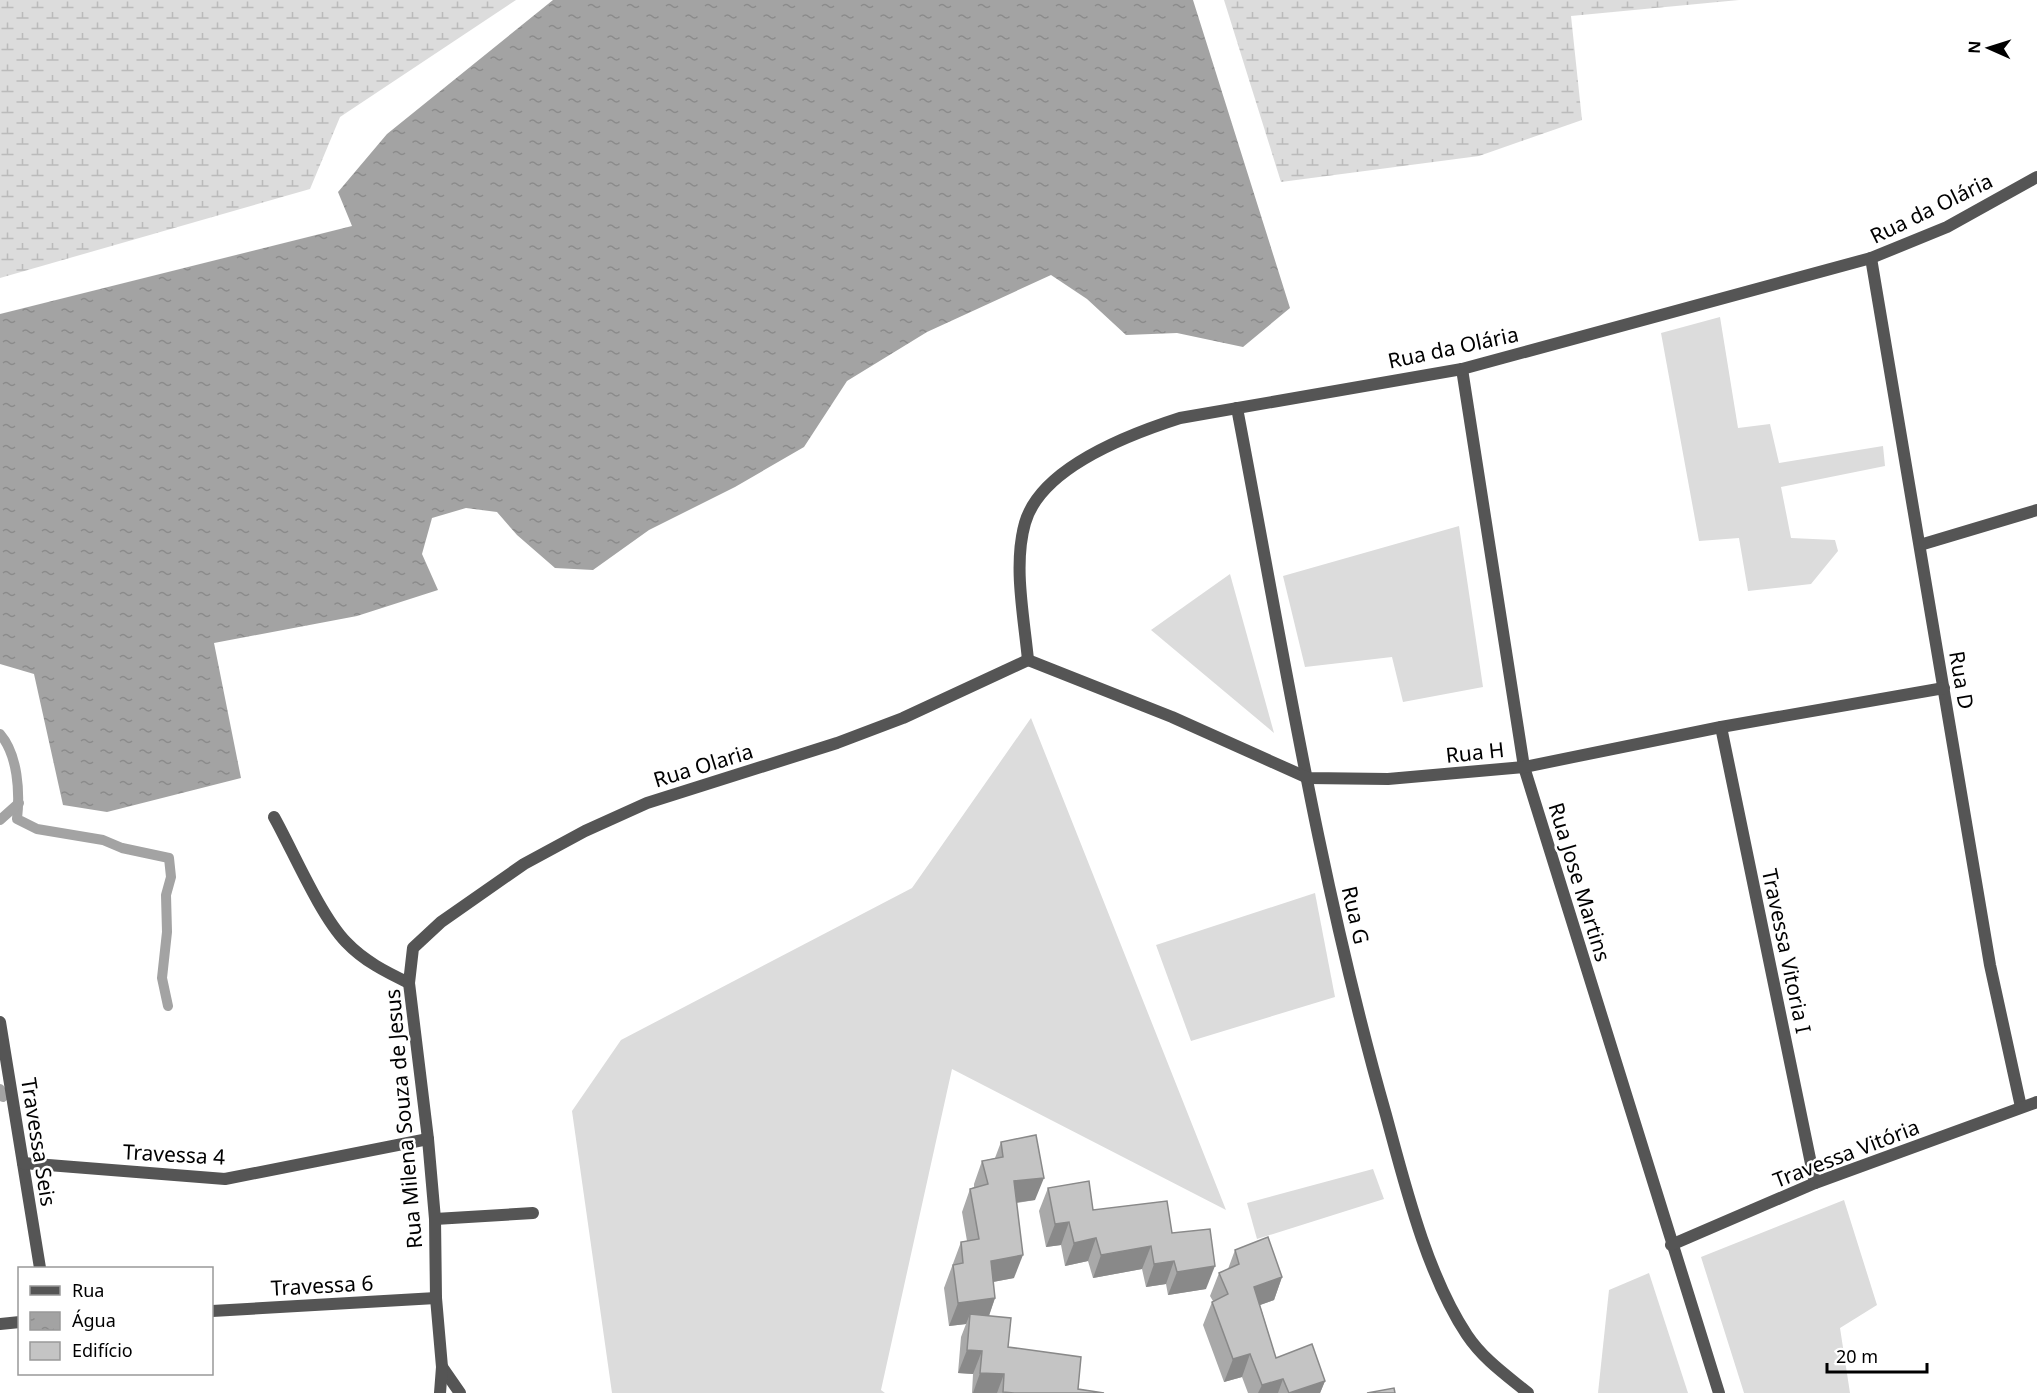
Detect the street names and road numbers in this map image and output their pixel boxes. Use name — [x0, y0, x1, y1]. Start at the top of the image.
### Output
street label: Rua da Olária — [1865, 166, 1997, 250]
street label: Rua da Olária — [1385, 319, 1521, 375]
street label: Rua D — [1943, 649, 1981, 711]
street label: Rua H — [1444, 735, 1506, 769]
street label: Rua Olaria — [650, 737, 756, 793]
street label: Rua Jose Martins — [1543, 799, 1617, 965]
street label: Travessa Vitoria I — [1756, 866, 1818, 1036]
street label: Rua G — [1336, 883, 1376, 947]
street label: Rua Milena Souza de Jesus — [378, 988, 428, 1250]
street label: Travessa Seis — [15, 1076, 63, 1208]
street label: Travessa Vitória — [1769, 1112, 1923, 1194]
street label: Travessa 4 — [122, 1137, 226, 1171]
street label: Travessa 6 — [270, 1268, 374, 1302]

